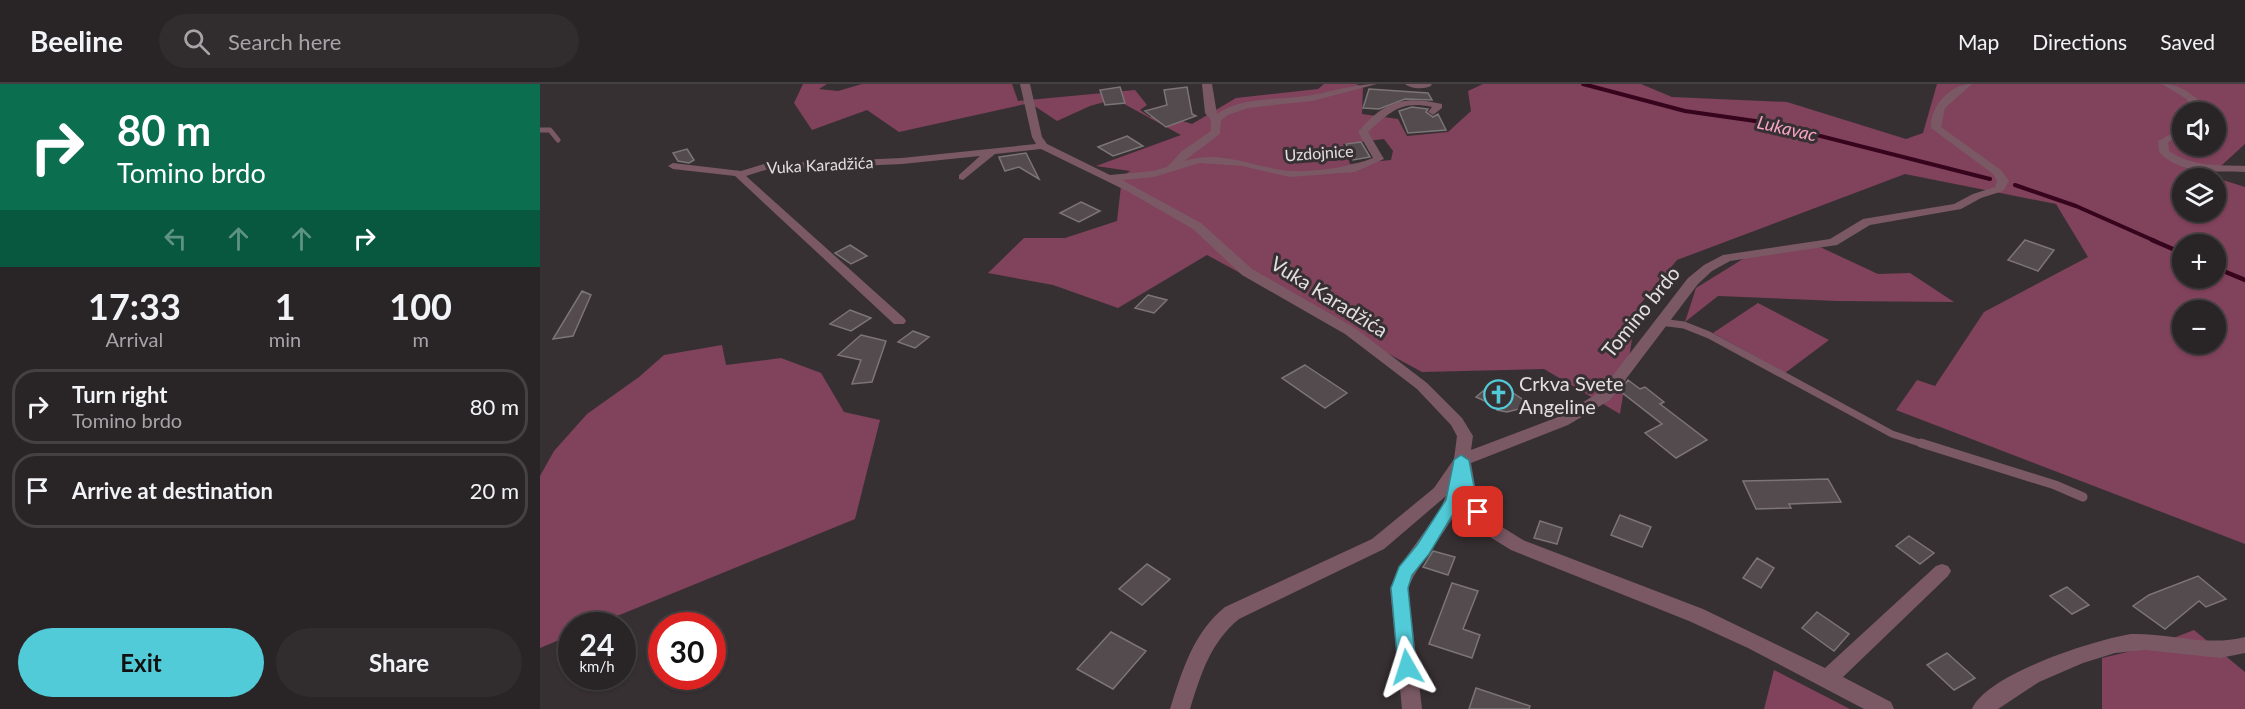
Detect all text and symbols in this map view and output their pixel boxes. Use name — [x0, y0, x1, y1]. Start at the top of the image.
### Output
search box — [159, 14, 579, 68]
text: Beeline — [30, 24, 123, 58]
icon: search — [180, 25, 213, 58]
text: Search here — [228, 28, 341, 55]
text: Map — [1958, 29, 1999, 54]
text: Directions — [2032, 29, 2127, 54]
text: Saved — [2160, 29, 2215, 54]
map controls — [2172, 102, 2226, 354]
button: sound — [2172, 102, 2226, 156]
text: 80 m — [117, 105, 211, 155]
icon: right — [18, 108, 96, 186]
water label: Lukavac — [1755, 110, 1819, 146]
street label: Uzdojnice — [1284, 141, 1354, 164]
street label: Vuka Karadžića — [766, 152, 874, 177]
text: Tomino brdo — [117, 156, 266, 189]
button: layers — [2172, 168, 2226, 222]
icon: left — [159, 222, 192, 255]
icon: ahead — [222, 222, 255, 255]
icon: ahead — [285, 222, 318, 255]
icon: right — [348, 222, 381, 255]
button: + — [2172, 234, 2226, 288]
street label: Vuka Karadžića — [1267, 251, 1393, 342]
street label: Tomino brdo — [1596, 261, 1684, 362]
text: 17:33 — [88, 284, 181, 328]
text: 1 — [275, 284, 296, 328]
text: 100 — [389, 284, 452, 328]
button: − — [2172, 300, 2226, 354]
text: Arrival — [106, 327, 163, 351]
text: min — [269, 327, 301, 351]
text: m — [412, 327, 429, 351]
place label: Crkva Svete Angeline — [1519, 371, 1623, 418]
church icon: Crkva Svete Angeline — [1482, 379, 1514, 411]
text: Turn right — [72, 381, 167, 408]
icon: right — [21, 390, 54, 423]
text: 80 m — [470, 393, 519, 420]
text: Tomino brdo — [72, 408, 182, 432]
icon: arrive — [21, 474, 54, 507]
text: Arrive at destination — [72, 477, 273, 504]
text: 20 m — [470, 477, 519, 504]
pin — [1452, 486, 1503, 537]
icon: arrive — [1461, 495, 1494, 528]
speed limit sign: 30 — [648, 612, 726, 690]
text: 24 — [580, 626, 614, 662]
button: Exit — [18, 628, 264, 697]
button: Share — [276, 628, 522, 697]
position arrow — [1375, 635, 1439, 699]
text: km/h — [579, 657, 615, 675]

